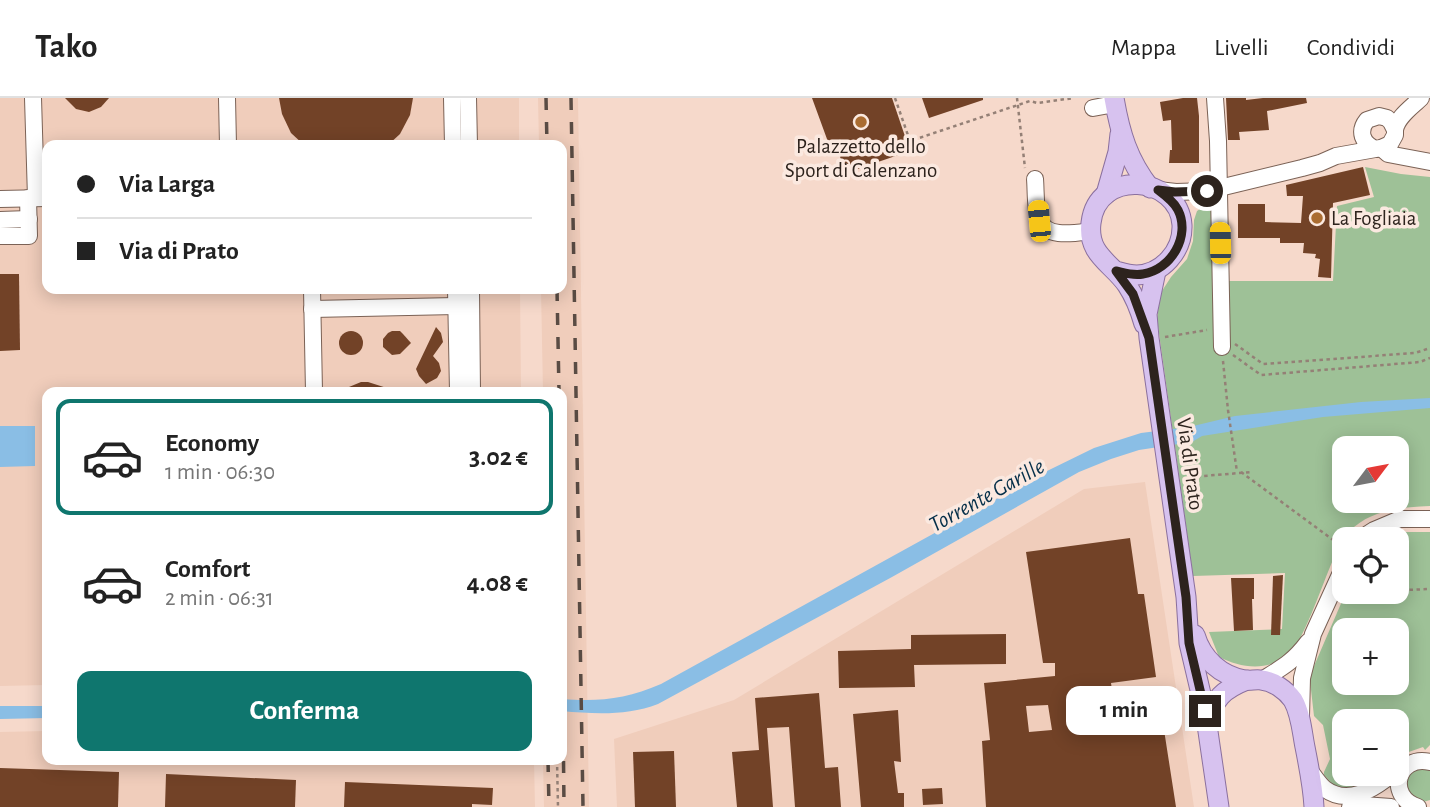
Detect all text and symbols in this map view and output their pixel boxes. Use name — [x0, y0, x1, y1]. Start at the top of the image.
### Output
text: Tako — [35, 31, 98, 64]
text: Mappa — [1111, 36, 1176, 60]
text: Livelli — [1214, 36, 1269, 60]
text: Condividi — [1307, 36, 1395, 60]
marker: Palazzetto dello Sport di Calenzano — [853, 114, 869, 130]
place label: Palazzetto dello Sport di Calenzano — [785, 136, 937, 181]
text: Via Larga — [119, 171, 215, 197]
route start — [1191, 175, 1223, 207]
car — [1027, 199, 1052, 243]
place label: La Fogliaia — [1331, 208, 1417, 229]
marker: La Fogliaia — [1309, 210, 1325, 226]
car — [1210, 222, 1231, 264]
text: Via di Prato — [119, 238, 239, 264]
street label: Via di Prato — [1173, 416, 1207, 512]
icon: car — [81, 426, 144, 489]
text: Economy — [165, 430, 259, 456]
north arrow — [1332, 436, 1409, 513]
map controls — [1332, 436, 1409, 786]
text: 3.02 € — [469, 444, 528, 470]
water label: Torrente Garille — [926, 455, 1049, 537]
text: 1 min · 06:30 — [165, 461, 275, 484]
button: locate — [1332, 527, 1409, 604]
icon: car — [81, 552, 144, 615]
text: Comfort — [165, 556, 250, 582]
text: 4.08 € — [467, 570, 528, 596]
text: 2 min · 06:31 — [165, 587, 274, 610]
button: + — [1332, 618, 1409, 695]
button: Conferma — [77, 671, 532, 751]
callout: 1 min — [1065, 686, 1180, 736]
route end — [1189, 695, 1221, 727]
text: 1 min — [1100, 699, 1148, 722]
button: − — [1332, 709, 1409, 786]

